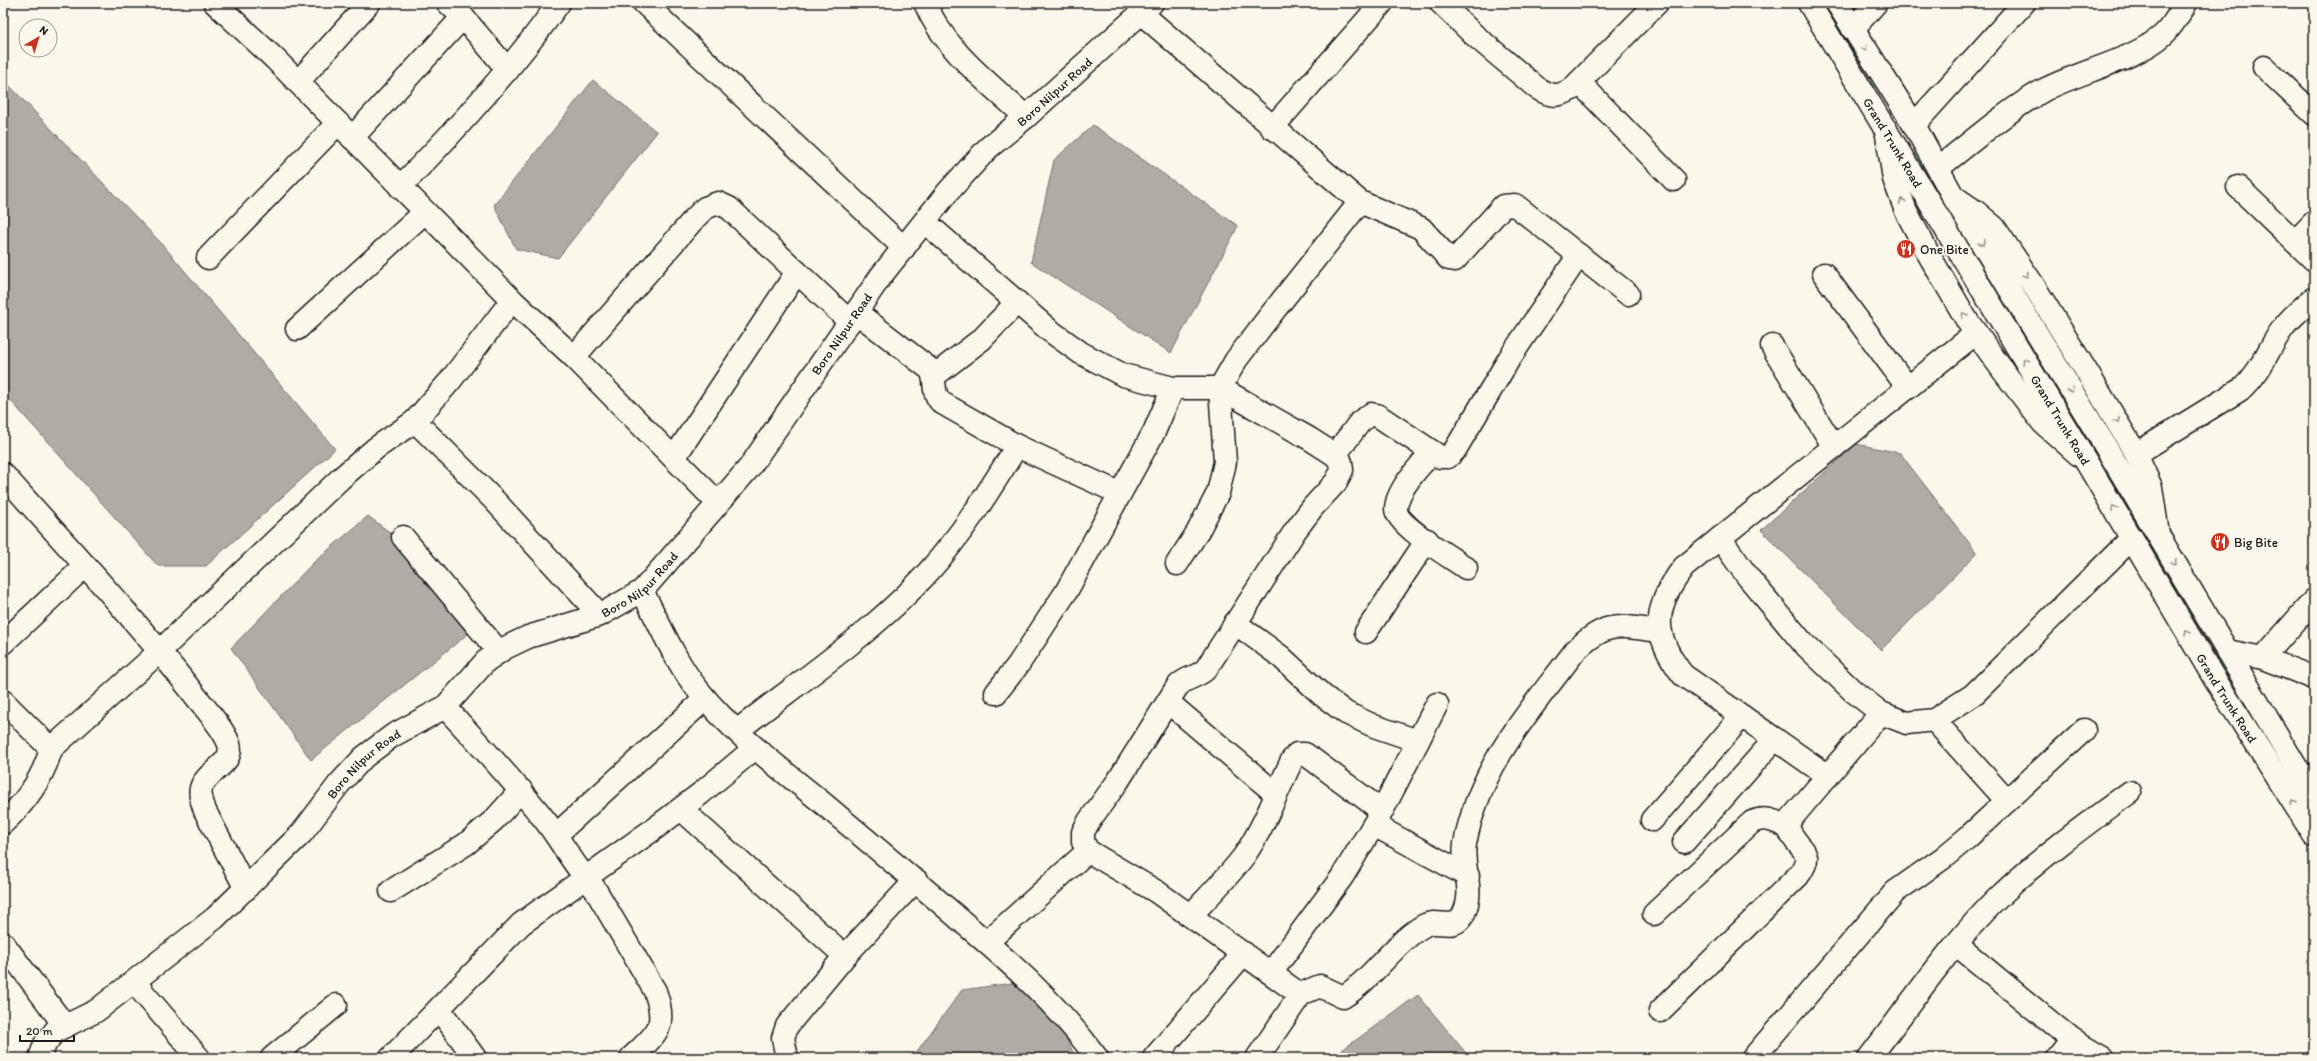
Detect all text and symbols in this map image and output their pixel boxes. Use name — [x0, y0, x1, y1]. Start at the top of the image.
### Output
north arrow — [18, 18, 58, 58]
text: N — [37, 23, 51, 38]
one-way arrow — [1860, 44, 1868, 51]
street label: Boro Nilpur Road — [1014, 54, 1095, 129]
street label: Grand Trunk Road — [1860, 95, 1926, 191]
one-way arrow — [1899, 197, 1907, 204]
restaurant icon: One Bite — [1895, 238, 1917, 260]
one-way arrow — [1977, 239, 1985, 246]
place label: One Bite — [1920, 242, 1969, 257]
one-way arrow — [2021, 271, 2028, 278]
street label: Boro Nilpur Road — [808, 290, 875, 378]
one-way arrow — [1962, 312, 1969, 319]
one-way arrow — [2023, 358, 2030, 365]
street label: Grand Trunk Road — [2027, 372, 2093, 468]
one-way arrow — [2067, 386, 2074, 393]
one-way arrow — [2113, 417, 2120, 424]
one-way arrow — [2112, 505, 2119, 512]
restaurant icon: Big Bite — [2209, 531, 2231, 553]
place label: Big Bite — [2234, 535, 2278, 550]
street label: Boro Nilpur Road — [599, 549, 681, 621]
one-way arrow — [2169, 558, 2177, 565]
one-way arrow — [2185, 629, 2192, 637]
street label: Grand Trunk Road — [2193, 651, 2260, 746]
street label: Boro Nilpur Road — [324, 726, 403, 802]
one-way arrow — [2290, 799, 2298, 806]
scale bar — [20, 1017, 74, 1043]
text: 20 m — [26, 1024, 53, 1038]

